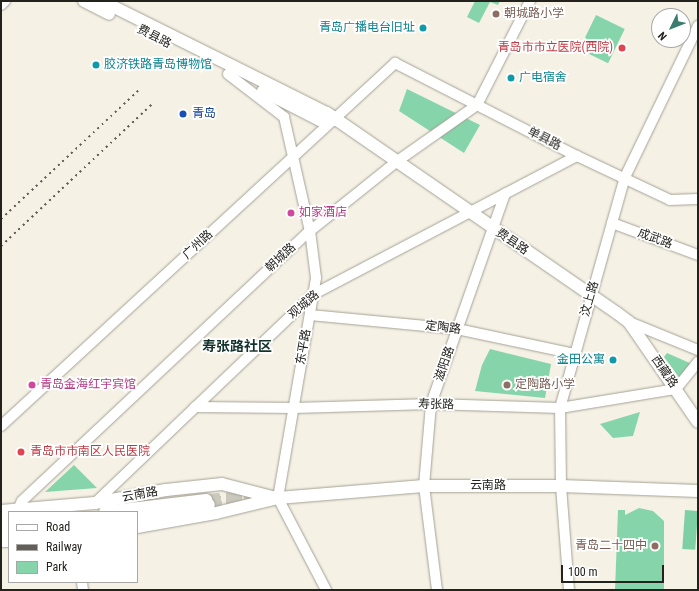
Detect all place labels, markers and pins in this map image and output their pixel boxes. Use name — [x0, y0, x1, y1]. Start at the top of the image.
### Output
place label: 朝城路小学 — [504, 7, 564, 21]
marker: 朝城路小学 — [491, 9, 501, 19]
place label: 青岛广播电台旧址 — [319, 21, 415, 35]
marker: 青岛广播电台旧址 — [418, 23, 428, 33]
place label: 青岛市市立医院(西院) — [497, 41, 613, 55]
marker: 青岛市市立医院(西院) — [616, 42, 628, 54]
place label: 胶济铁路青岛博物馆 — [104, 58, 212, 72]
marker: 胶济铁路青岛博物馆 — [91, 60, 101, 70]
place label: 广电宿舍 — [519, 71, 567, 85]
marker: 广电宿舍 — [506, 73, 516, 83]
place label: 青岛 — [192, 107, 216, 121]
marker: 青岛 — [177, 108, 189, 120]
place label: 如家酒店 — [299, 206, 347, 220]
marker: 如家酒店 — [286, 208, 296, 218]
place label: 金田公寓 — [557, 353, 605, 367]
marker: 金田公寓 — [608, 355, 618, 365]
place label: 青岛金海红宇宾馆 — [40, 378, 136, 392]
place label: 定陶路小学 — [515, 378, 575, 392]
marker: 青岛金海红宇宾馆 — [27, 380, 37, 390]
marker: 定陶路小学 — [502, 380, 512, 390]
place label: 青岛市市南区人民医院 — [30, 445, 150, 459]
marker: 青岛市市南区人民医院 — [15, 446, 27, 458]
place label: 青岛二十四中 — [575, 539, 647, 553]
marker: 青岛二十四中 — [650, 541, 660, 551]

